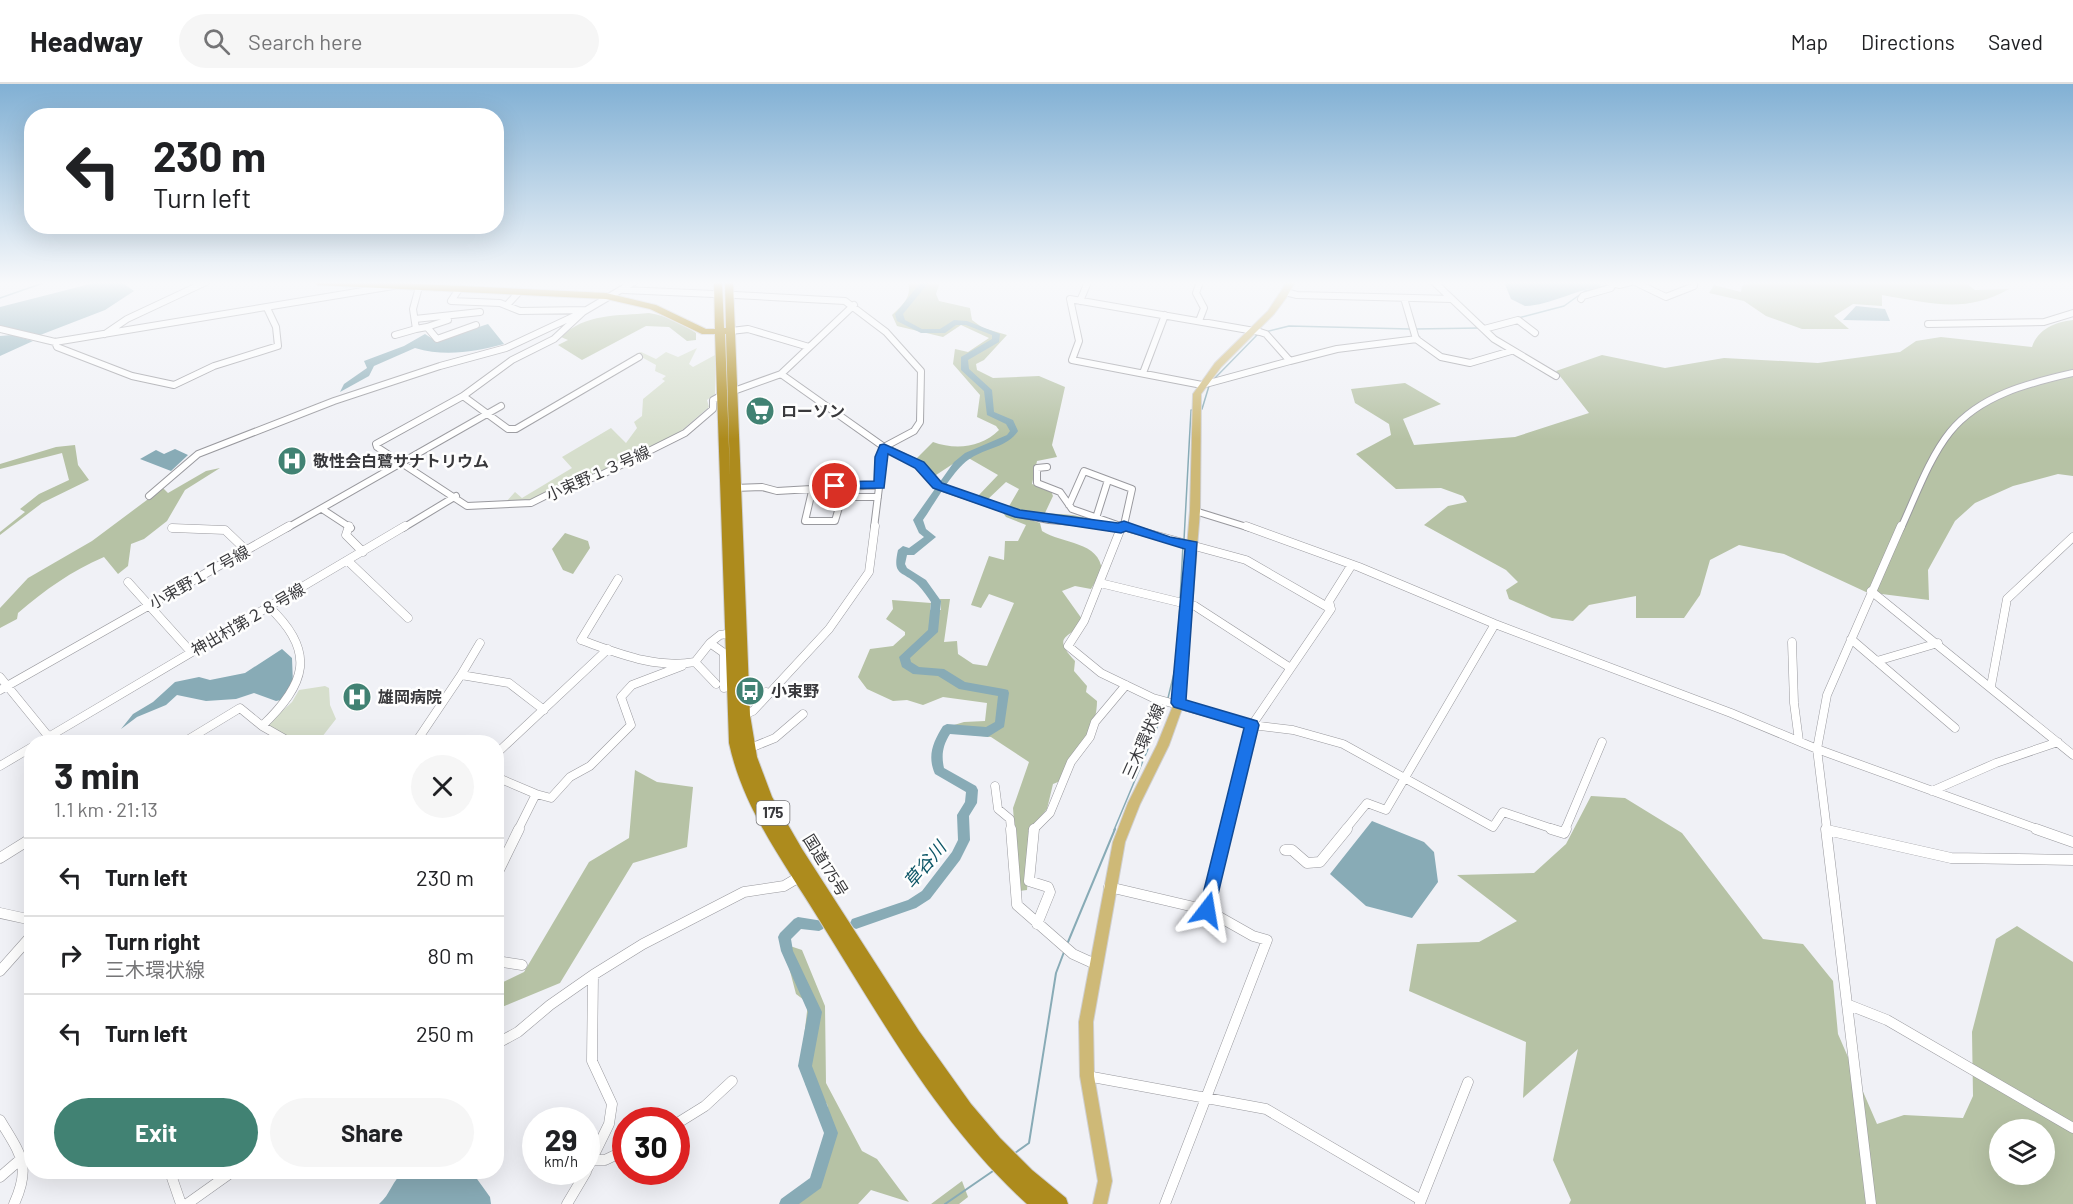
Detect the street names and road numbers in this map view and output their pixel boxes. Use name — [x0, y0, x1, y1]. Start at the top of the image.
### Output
street label: 小束野１３号線 — [543, 441, 653, 504]
street label: 小束野１７号線 — [145, 541, 252, 612]
street label: 神出村第２８号線 — [188, 578, 308, 659]
street label: 三木環状線 — [1118, 700, 1167, 781]
road number: 175 — [756, 801, 790, 825]
street label: 国道175号 — [800, 830, 853, 899]

